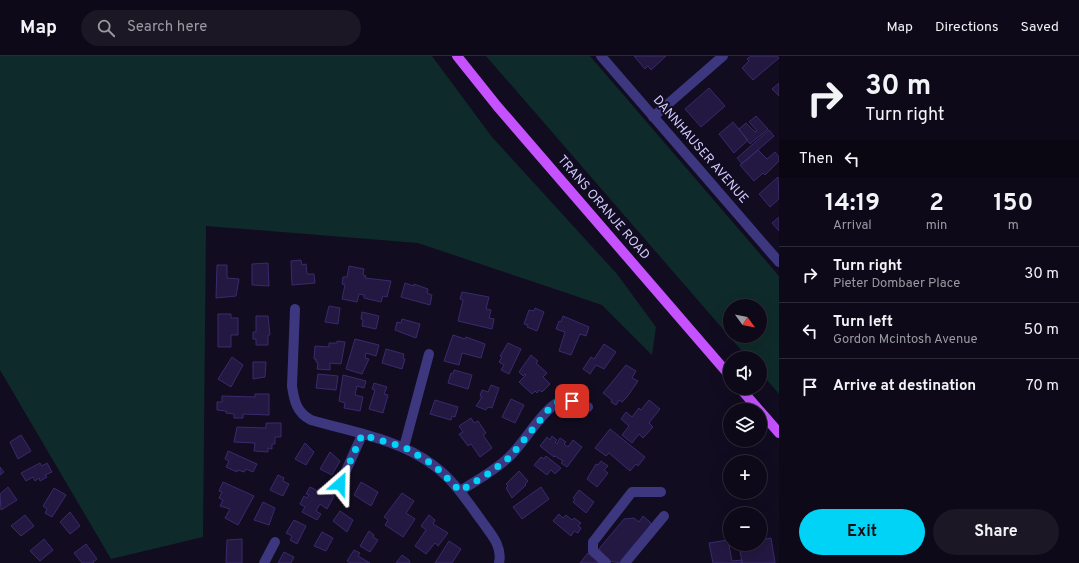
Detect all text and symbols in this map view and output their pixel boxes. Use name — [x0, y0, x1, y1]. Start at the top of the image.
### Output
search box — [81, 10, 361, 46]
text: Map — [20, 16, 57, 40]
icon: search — [95, 17, 117, 39]
text: Search here — [127, 18, 207, 37]
text: Map — [887, 19, 913, 36]
text: Directions — [935, 19, 999, 36]
text: Saved — [1021, 19, 1059, 36]
text: 30 m — [865, 69, 931, 105]
icon: right — [799, 72, 851, 124]
street label: DANNHAUSER AVENUE — [649, 93, 751, 207]
text: Turn right — [865, 104, 945, 127]
icon: left — [841, 148, 863, 170]
text: Then — [799, 150, 833, 169]
street label: TRANS ORANJE ROAD — [553, 153, 653, 263]
text: 14:19 — [825, 189, 880, 219]
text: 2 — [929, 189, 944, 219]
text: 150 — [993, 189, 1033, 219]
text: Arrival — [833, 218, 872, 234]
text: min — [926, 218, 947, 234]
text: m — [1008, 218, 1019, 234]
text: Turn right — [833, 257, 902, 276]
icon: right — [799, 264, 821, 286]
text: 30 m — [1024, 265, 1059, 284]
text: Pieter Dombaer Place — [833, 276, 960, 292]
north arrow — [723, 299, 767, 343]
map controls — [723, 299, 767, 551]
text: Turn left — [833, 313, 893, 332]
icon: left — [799, 320, 821, 342]
text: 50 m — [1024, 321, 1059, 340]
text: Gordon Mcintosh Avenue — [833, 332, 977, 348]
button: sound — [723, 351, 767, 395]
icon: arrive — [799, 376, 821, 398]
text: Arrive at destination — [833, 377, 976, 396]
text: 70 m — [1026, 377, 1059, 396]
pin — [555, 384, 589, 418]
icon: arrive — [561, 390, 583, 412]
button: layers — [723, 403, 767, 447]
button: + — [723, 455, 767, 499]
position arrow — [319, 463, 361, 505]
button: − — [723, 507, 767, 551]
button: Exit — [799, 509, 925, 555]
button: Share — [933, 509, 1059, 555]

